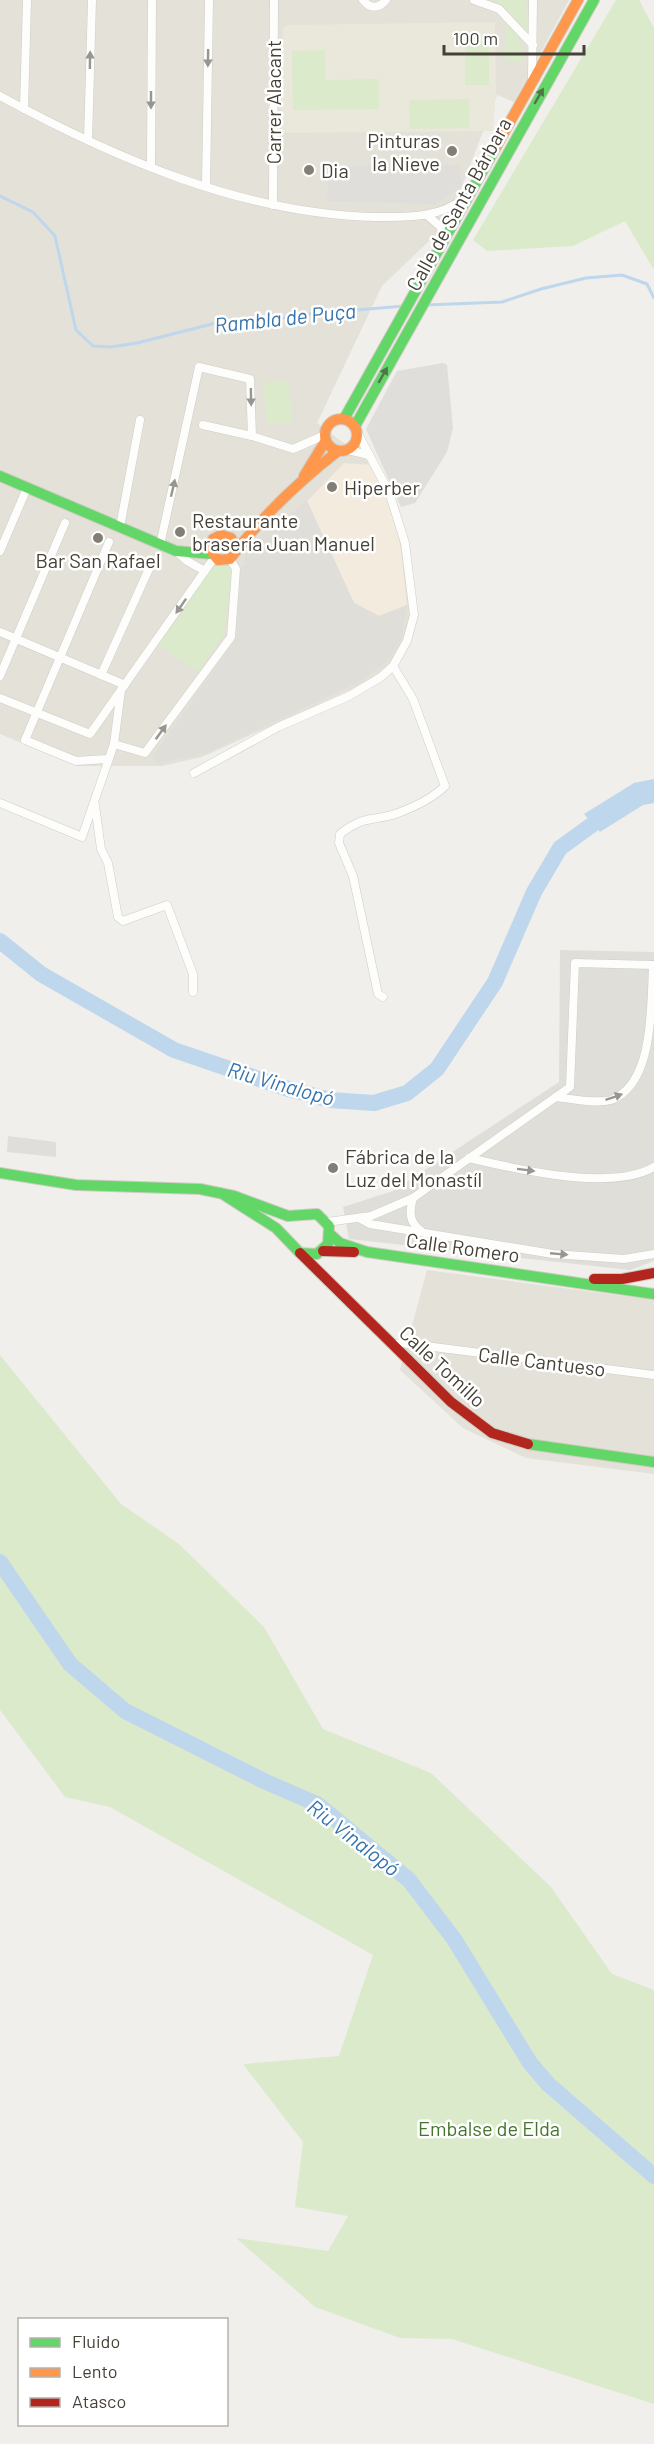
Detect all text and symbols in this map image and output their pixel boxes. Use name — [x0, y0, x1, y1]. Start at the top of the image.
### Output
scale bar — [444, 18, 584, 56]
text: 100 m — [453, 27, 498, 49]
street label: Carrer Alacant — [261, 40, 285, 164]
one-way arrow — [203, 49, 213, 68]
one-way arrow — [86, 51, 95, 70]
one-way arrow — [534, 87, 544, 104]
one-way arrow — [146, 91, 156, 110]
street label: Calle de Santa Bárbara — [400, 113, 516, 295]
place label: Pinturas la Nieve — [367, 128, 440, 175]
marker: Pinturas la Nieve — [445, 144, 459, 158]
place label: Dia — [321, 158, 349, 182]
marker: Dia — [302, 163, 316, 177]
water label: Rambla de Puça — [213, 297, 357, 337]
one-way arrow — [378, 366, 388, 383]
one-way arrow — [246, 388, 256, 407]
place label: Hiperber — [344, 475, 420, 499]
one-way arrow — [169, 478, 179, 497]
marker: Hiperber — [325, 480, 339, 494]
place label: Restaurante brasería Juan Manuel — [192, 508, 375, 555]
marker: Restaurante brasería Juan Manuel — [173, 525, 187, 539]
marker: Bar San Rafael — [91, 531, 105, 545]
place label: Bar San Rafael — [35, 548, 161, 572]
one-way arrow — [175, 597, 187, 613]
one-way arrow — [155, 725, 167, 741]
water label: Riu Vinalopó — [225, 1056, 337, 1110]
one-way arrow — [605, 1092, 623, 1101]
place label: Fábrica de la Luz del Monastíl — [345, 1144, 482, 1191]
marker: Fábrica de la Luz del Monastíl — [326, 1161, 340, 1175]
one-way arrow — [517, 1166, 536, 1175]
street label: Calle Romero — [405, 1227, 521, 1267]
one-way arrow — [550, 1249, 569, 1259]
street label: Calle Tomillo — [395, 1320, 491, 1412]
street label: Calle Cantueso — [477, 1341, 607, 1381]
water label: Riu Vinalopó — [303, 1793, 405, 1881]
park label: Embalse de Elda — [418, 2116, 560, 2140]
legend — [18, 2318, 228, 2426]
text: Fluido — [72, 2330, 120, 2352]
text: Lento — [72, 2360, 118, 2382]
text: Atasco — [72, 2390, 126, 2412]

